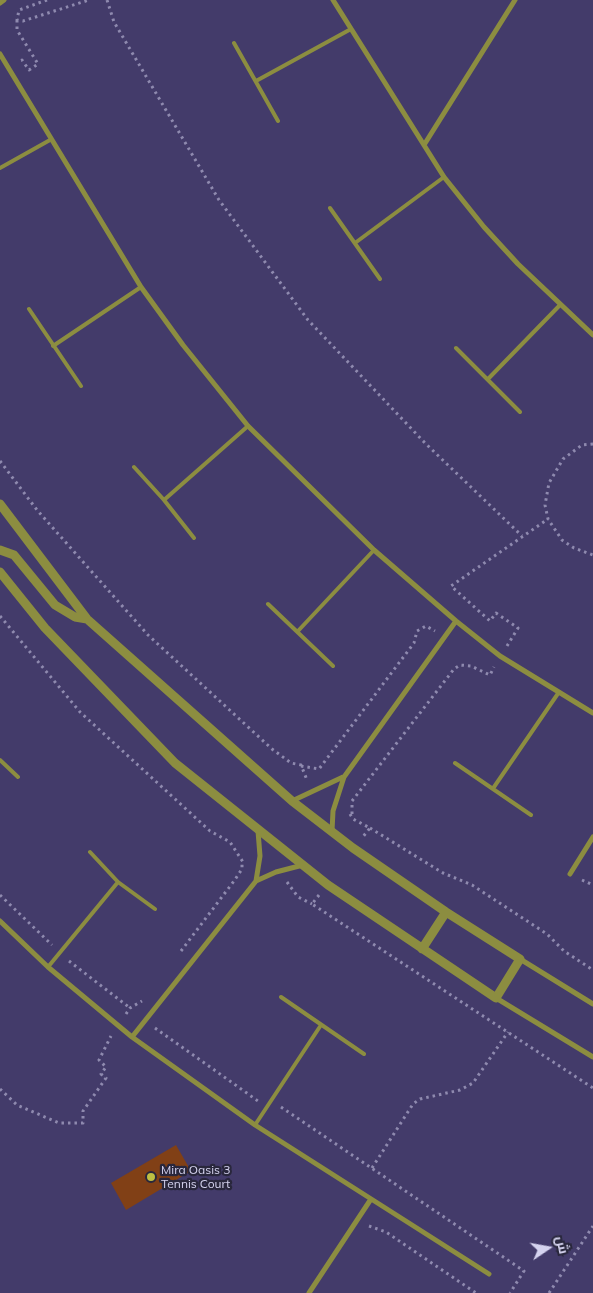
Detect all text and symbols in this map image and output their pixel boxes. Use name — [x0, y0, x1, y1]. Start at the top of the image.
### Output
place label: Mira Oasis 3 Tennis Court — [161, 1163, 230, 1191]
marker: Mira Oasis 3 Tennis Court — [145, 1171, 157, 1183]
north arrow — [523, 1223, 573, 1273]
text: ش — [552, 1234, 573, 1256]

